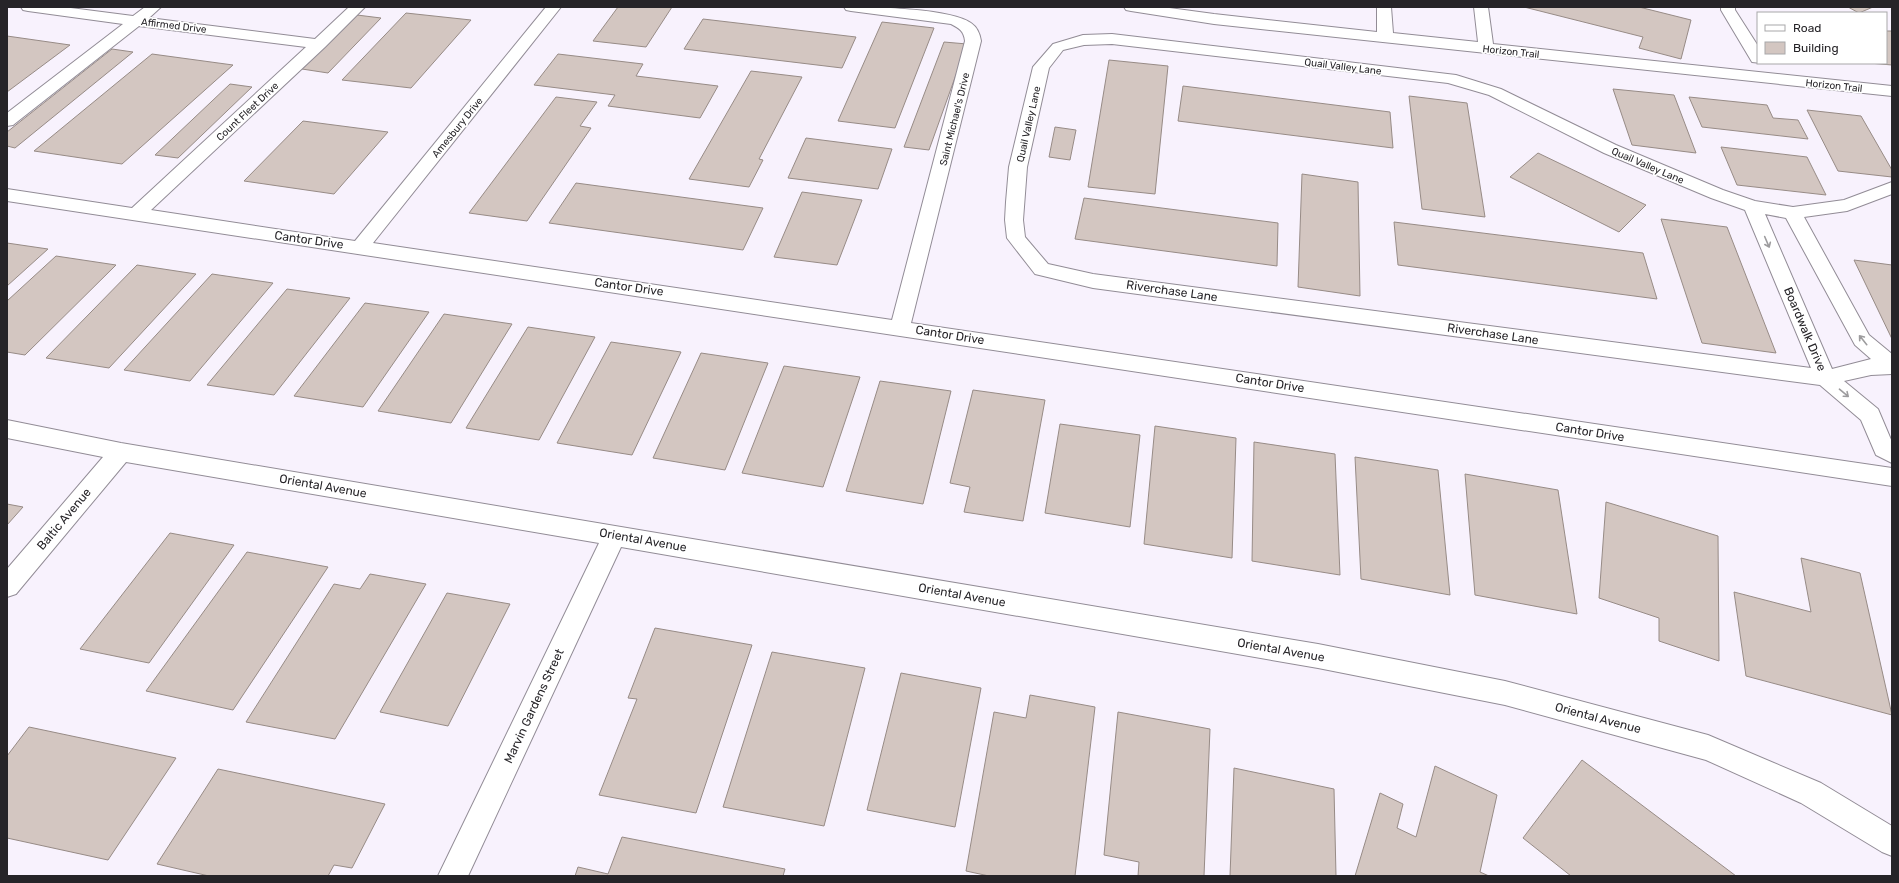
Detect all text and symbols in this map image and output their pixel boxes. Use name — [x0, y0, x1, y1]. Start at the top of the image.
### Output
legend — [1757, 12, 1887, 64]
street label: Affirmed Drive — [140, 16, 208, 36]
text: Road — [1793, 21, 1821, 35]
text: Building — [1793, 41, 1839, 55]
street label: Horizon Trail — [1482, 43, 1540, 61]
street label: Quail Valley Lane — [1304, 56, 1383, 78]
street label: Saint Michael's Drive — [938, 71, 972, 167]
street label: Horizon Trail — [1805, 77, 1863, 95]
street label: Count Fleet Drive — [214, 80, 282, 144]
street label: Quail Valley Lane — [1014, 85, 1044, 163]
street label: Amesbury Drive — [430, 95, 486, 160]
street label: Quail Valley Lane — [1610, 145, 1686, 187]
street label: Cantor Drive — [274, 228, 345, 252]
one-way arrow — [1764, 236, 1771, 248]
street label: Cantor Drive — [594, 275, 665, 299]
street label: Riverchase Lane — [1125, 278, 1219, 304]
street label: Boardwalk Drive — [1781, 285, 1829, 373]
street label: Riverchase Lane — [1446, 321, 1540, 347]
street label: Cantor Drive — [915, 323, 986, 347]
one-way arrow — [1859, 334, 1868, 345]
street label: Cantor Drive — [1235, 371, 1306, 395]
one-way arrow — [1839, 389, 1850, 398]
street label: Cantor Drive — [1555, 420, 1626, 444]
street label: Oriental Avenue — [278, 471, 368, 501]
street label: Baltic Avenue — [34, 485, 94, 553]
street label: Oriental Avenue — [598, 525, 688, 555]
street label: Oriental Avenue — [917, 580, 1007, 610]
street label: Oriental Avenue — [1236, 635, 1326, 665]
street label: Marvin Gardens Street — [501, 646, 567, 765]
street label: Oriental Avenue — [1553, 700, 1643, 736]

